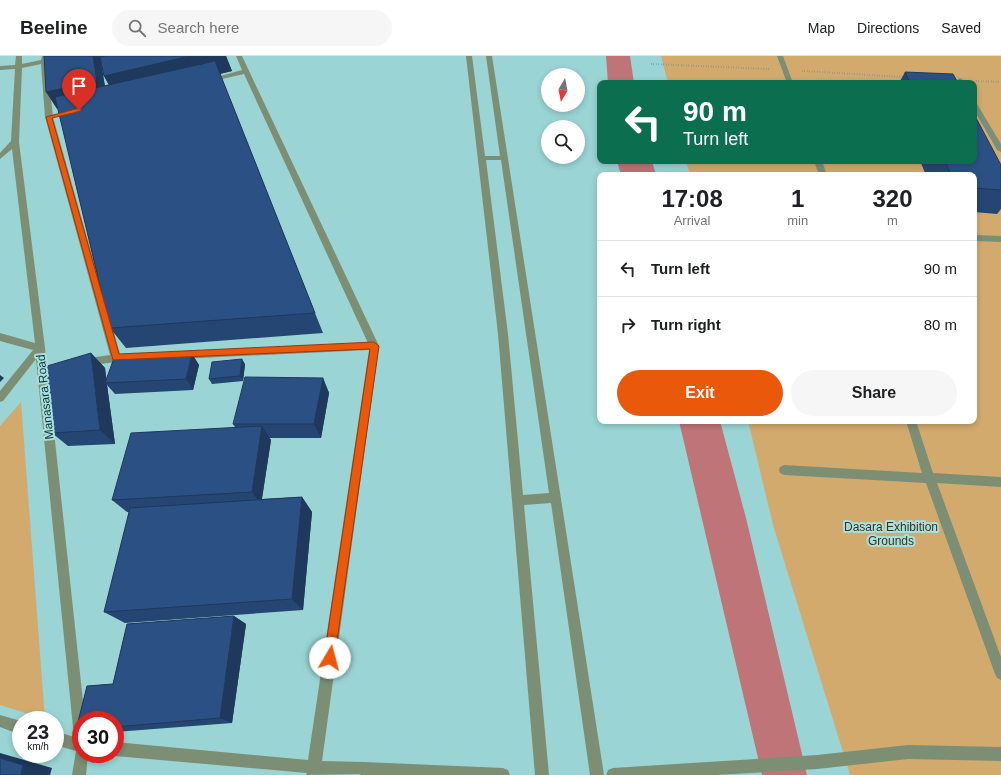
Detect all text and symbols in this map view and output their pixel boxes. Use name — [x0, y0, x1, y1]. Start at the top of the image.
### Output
search box — [112, 10, 392, 46]
text: Beeline — [20, 17, 88, 38]
icon: search — [126, 17, 148, 39]
text: Search here — [158, 19, 239, 36]
text: Map — [808, 20, 835, 36]
text: Directions — [857, 20, 919, 36]
text: Saved — [941, 20, 981, 36]
north arrow — [541, 68, 585, 112]
map controls — [541, 68, 585, 164]
pin — [62, 69, 96, 110]
icon: arrive — [68, 75, 90, 97]
icon: left — [617, 96, 669, 148]
text: 90 m — [683, 96, 747, 127]
button: search — [541, 120, 585, 164]
text: Turn left — [683, 129, 748, 149]
text: 17:08 — [661, 185, 723, 212]
text: 1 — [791, 185, 804, 212]
text: 320 — [873, 185, 913, 212]
text: Arrival — [674, 213, 711, 228]
text: min — [787, 213, 808, 228]
text: m — [887, 213, 898, 228]
icon: left — [617, 258, 639, 280]
text: Turn left — [651, 260, 710, 277]
text: 90 m — [924, 260, 957, 277]
icon: right — [617, 314, 639, 336]
text: Turn right — [651, 316, 721, 333]
text: 80 m — [924, 316, 957, 333]
street label: Manasara Road — [34, 354, 56, 440]
button: Exit — [617, 370, 783, 416]
button: Share — [791, 370, 957, 416]
park label: Dasara Exhibition Grounds — [844, 520, 938, 548]
position arrow — [309, 637, 351, 679]
speed limit sign: 30 — [72, 711, 124, 763]
text: 23 — [27, 721, 49, 743]
text: km/h — [27, 741, 49, 752]

